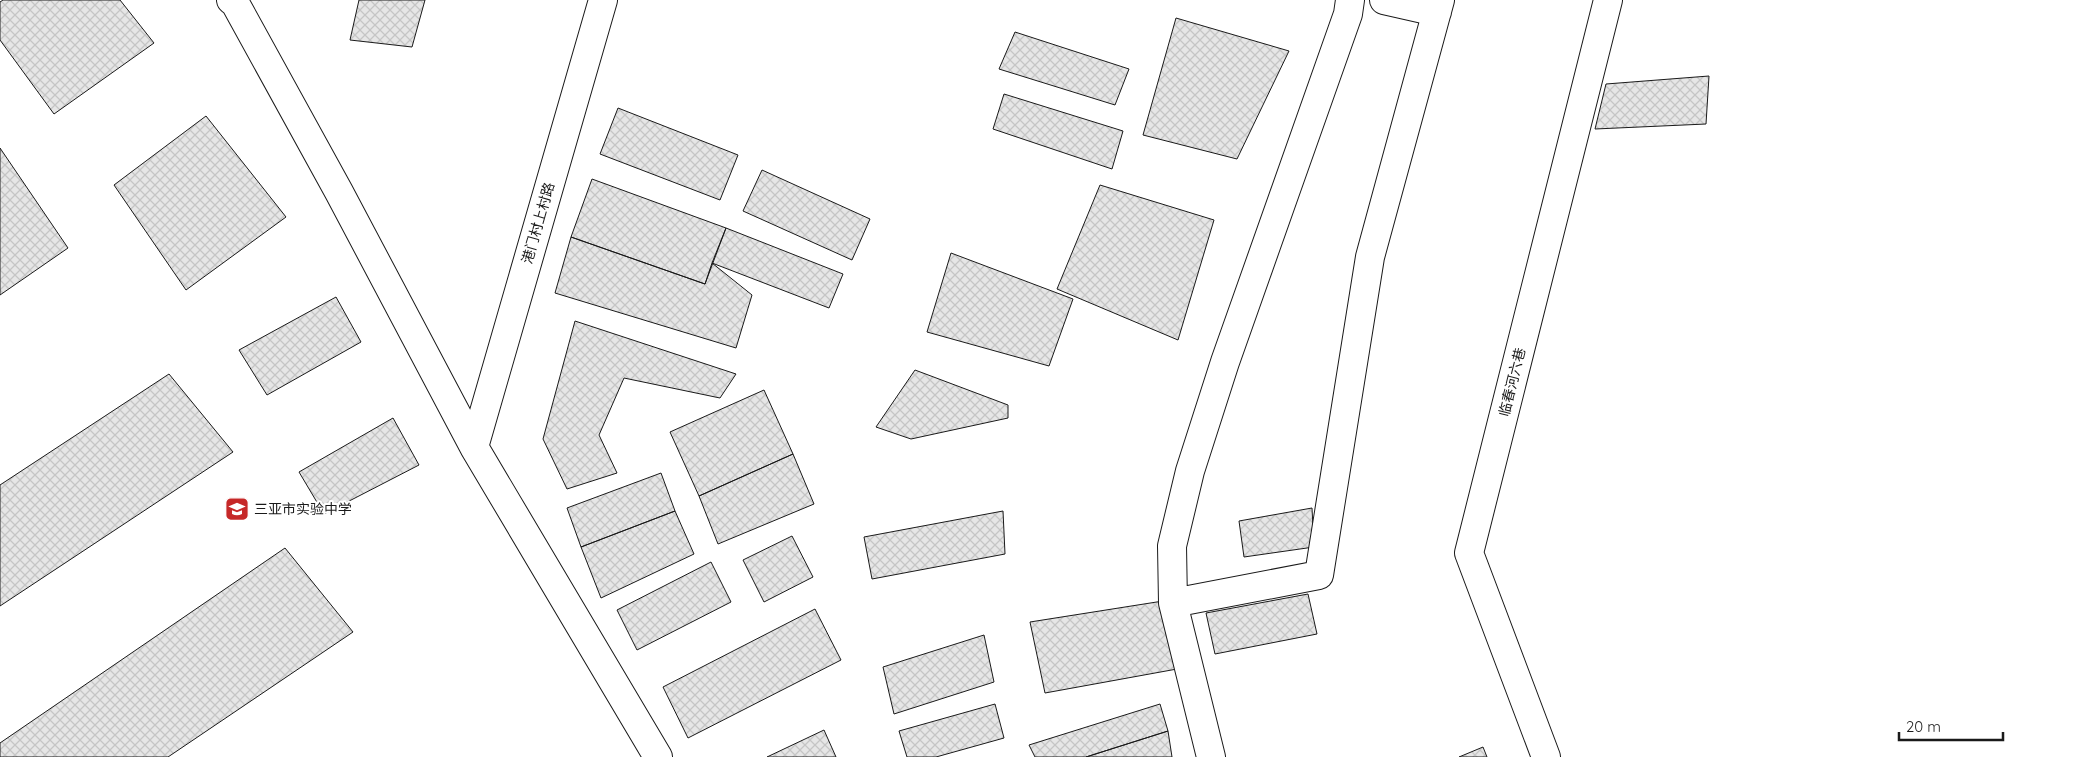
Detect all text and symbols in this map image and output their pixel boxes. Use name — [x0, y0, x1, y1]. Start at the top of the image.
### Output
street label: 港门村上村路 — [518, 180, 558, 266]
street label: 临春河六巷 — [1495, 346, 1529, 418]
school or university icon: 三亚市实验中学 — [224, 496, 250, 522]
place label: 三亚市实验中学 — [254, 500, 352, 518]
scale bar — [1899, 710, 2003, 742]
text: 20 m — [1906, 717, 1941, 736]

